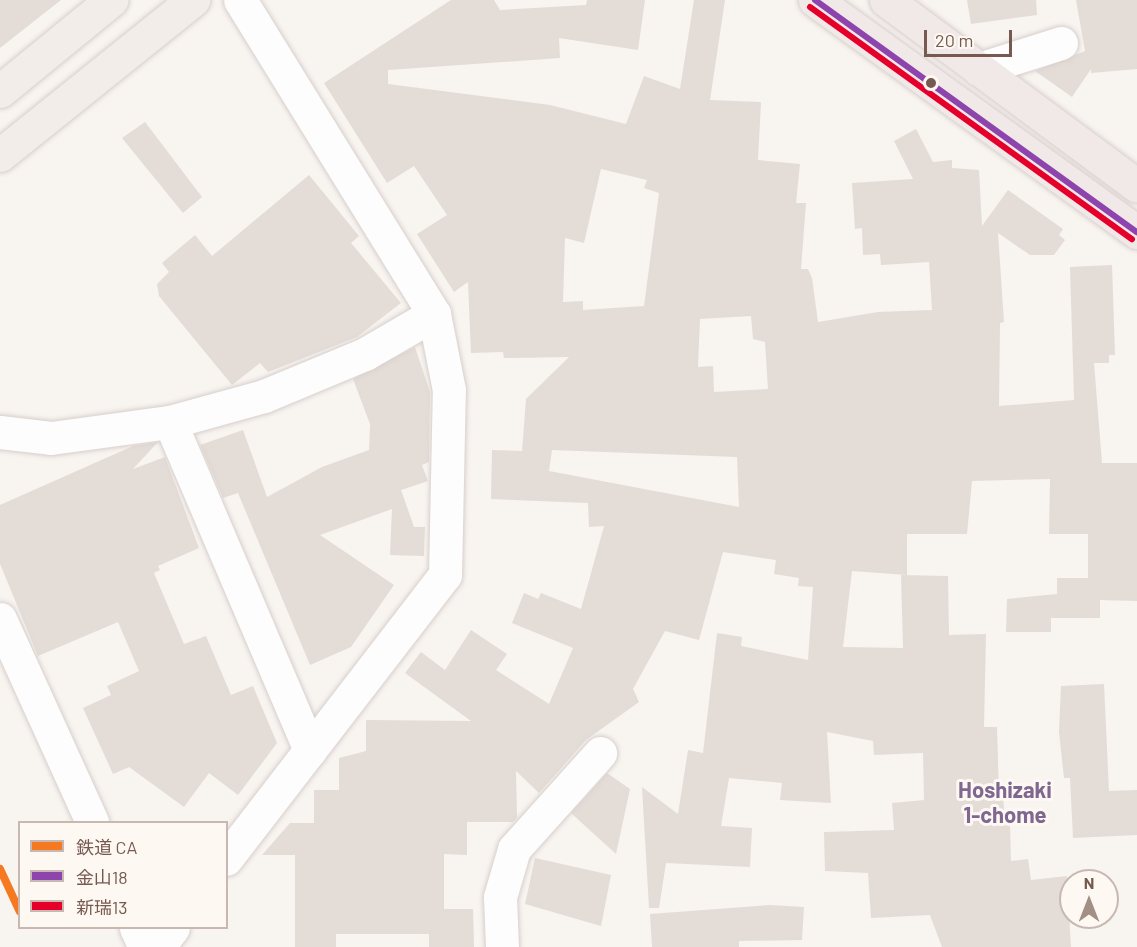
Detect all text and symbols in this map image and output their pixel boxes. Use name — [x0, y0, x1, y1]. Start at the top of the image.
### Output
scale bar — [927, 18, 1016, 56]
text: 20 m — [935, 29, 973, 51]
unlabelled marker — [925, 77, 937, 89]
district label: Hoshizaki 1-chome — [958, 776, 1052, 828]
legend — [18, 821, 228, 929]
text: 鉄道 CA — [76, 836, 137, 858]
text: 金山18 — [76, 866, 128, 888]
north arrow — [1059, 869, 1119, 929]
text: N — [1084, 873, 1094, 892]
text: 新瑞13 — [76, 896, 128, 918]

